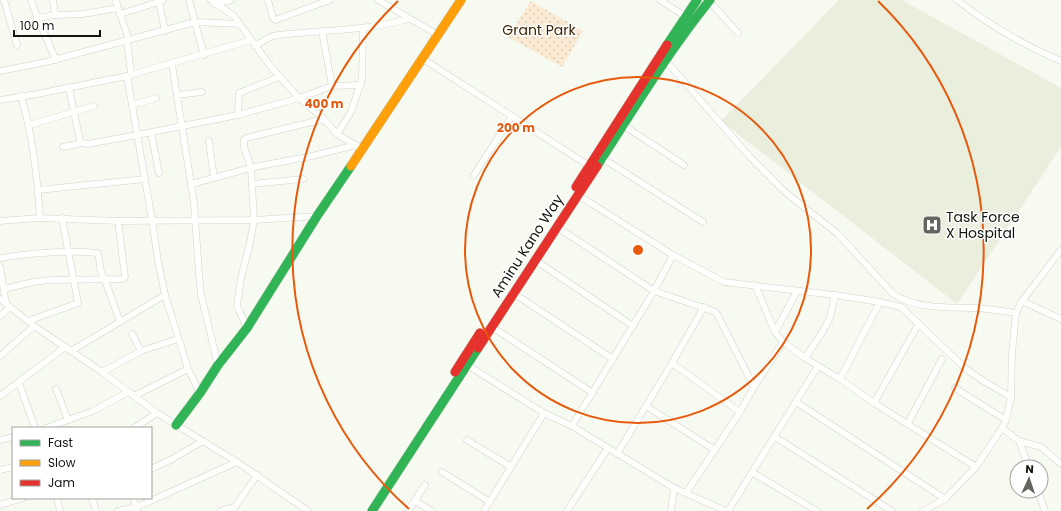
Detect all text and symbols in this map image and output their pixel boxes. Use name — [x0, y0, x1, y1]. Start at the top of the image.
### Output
scale bar — [14, 12, 100, 38]
text: 100 m — [20, 17, 54, 34]
park label: Grant Park — [502, 20, 576, 40]
text: 400 m — [304, 95, 344, 112]
text: 200 m — [497, 119, 535, 136]
street label: Aminu Kano Way — [486, 190, 568, 302]
place label: Task Force X Hospital — [946, 207, 1020, 243]
hospital icon: Task Force X Hospital — [921, 214, 943, 236]
centre of rings — [631, 243, 645, 257]
legend — [12, 427, 152, 499]
text: Fast — [48, 434, 73, 451]
text: Slow — [48, 454, 76, 471]
north arrow — [1009, 459, 1049, 499]
text: N — [1025, 461, 1034, 477]
text: Jam — [48, 474, 75, 491]

